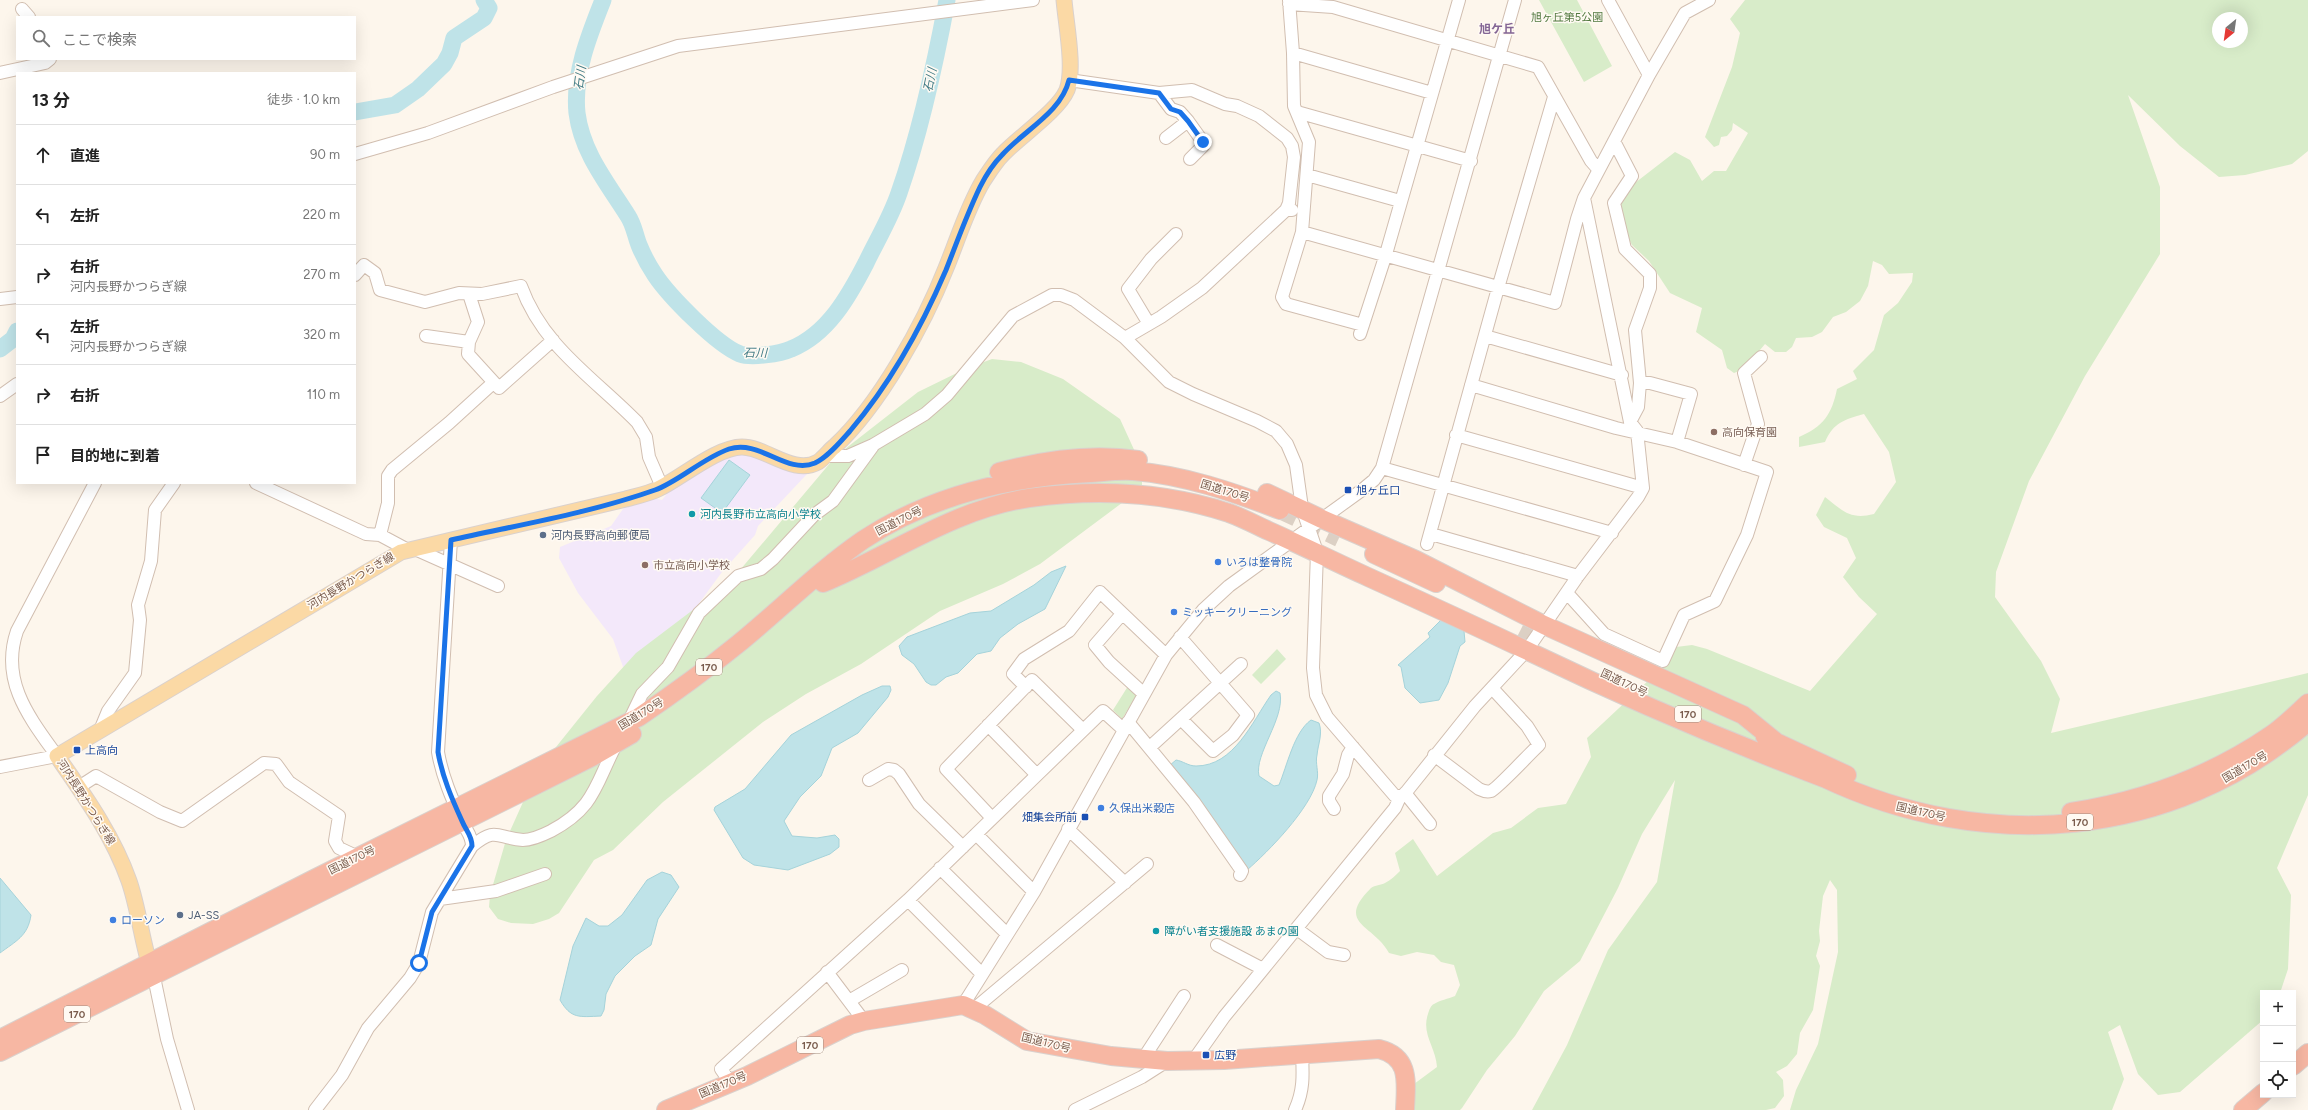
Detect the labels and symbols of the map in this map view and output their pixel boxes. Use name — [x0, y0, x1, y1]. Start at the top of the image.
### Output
park label: 旭ヶ丘第5公園 — [1531, 11, 1603, 24]
north arrow — [2212, 12, 2248, 48]
district label: 旭ケ丘 — [1479, 22, 1515, 36]
water label: 石川 — [571, 63, 589, 91]
water label: 石川 — [921, 65, 940, 93]
route end — [1194, 133, 1212, 151]
water label: 石川 — [743, 346, 769, 360]
place label: 高向保育園 — [1722, 426, 1777, 439]
marker: 高向保育園 — [1709, 427, 1719, 437]
street label: 国道170号 — [1199, 477, 1251, 505]
place label: 旭ヶ丘口 — [1356, 484, 1400, 497]
marker: 旭ヶ丘口 — [1343, 485, 1353, 495]
street label: 国道170号 — [874, 504, 924, 538]
place label: 河内長野市立高向小学校 — [700, 508, 821, 521]
marker: 河内長野市立高向小学校 — [687, 509, 697, 519]
place label: 河内長野高向郵便局 — [551, 529, 650, 542]
marker: 河内長野高向郵便局 — [538, 530, 548, 540]
street label: 河内長野かつらぎ線 — [305, 550, 397, 612]
place label: いろは整骨院 — [1226, 556, 1292, 569]
marker: いろは整骨院 — [1213, 557, 1223, 567]
place label: 市立高向小学校 — [653, 559, 730, 572]
marker: 市立高向小学校 — [640, 560, 650, 570]
place label: ミッキークリーニング — [1182, 606, 1292, 619]
marker: ミッキークリーニング — [1169, 607, 1179, 617]
road number: 170 — [696, 659, 722, 675]
street label: 国道170号 — [1598, 666, 1650, 700]
street label: 国道170号 — [616, 695, 666, 733]
road number: 170 — [1675, 706, 1701, 722]
place label: 上高向 — [85, 744, 118, 757]
marker: 上高向 — [72, 745, 82, 755]
street label: 国道170号 — [2220, 749, 2270, 785]
street label: 河内長野かつらぎ線 — [54, 757, 118, 847]
street label: 国道170号 — [1895, 800, 1947, 824]
place label: 久保出米穀店 — [1109, 802, 1175, 815]
marker: 久保出米穀店 — [1096, 803, 1106, 813]
place label: 畑集会所前 — [1022, 811, 1077, 824]
marker: 畑集会所前 — [1080, 812, 1090, 822]
road number: 170 — [2067, 814, 2093, 830]
street label: 国道170号 — [326, 843, 378, 877]
place label: JA-SS — [188, 909, 219, 922]
marker: JA-SS — [175, 910, 185, 920]
place label: ローソン — [121, 914, 165, 927]
marker: ローソン — [108, 915, 118, 925]
place label: 障がい者支援施設 あまの園 — [1164, 925, 1299, 938]
marker: 障がい者支援施設 あまの園 — [1151, 926, 1161, 936]
route start — [410, 954, 428, 972]
road number: 170 — [64, 1006, 90, 1022]
street label: 国道170号 — [1020, 1031, 1072, 1055]
road number: 170 — [797, 1037, 823, 1053]
place label: 広野 — [1214, 1049, 1236, 1062]
marker: 広野 — [1201, 1050, 1211, 1060]
street label: 国道170号 — [697, 1069, 749, 1101]

